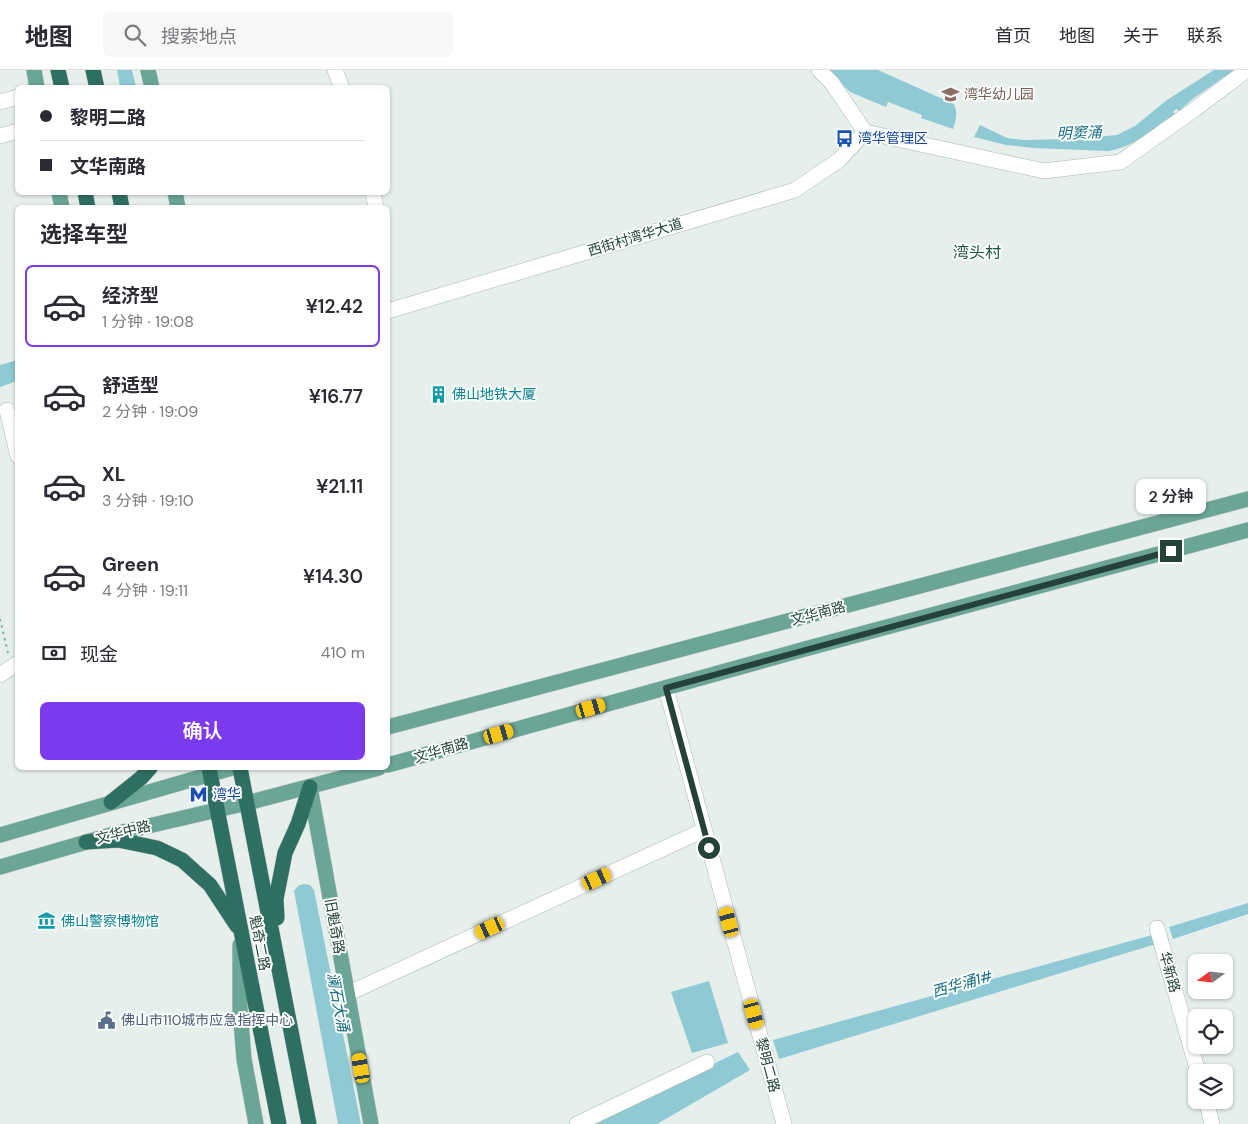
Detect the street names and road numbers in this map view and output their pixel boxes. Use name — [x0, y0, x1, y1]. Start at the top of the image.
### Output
street label: 西街村湾华大道 — [586, 214, 684, 260]
street label: 文华南路 — [789, 597, 847, 629]
street label: 文华南路 — [412, 734, 470, 766]
street label: 文华中路 — [94, 816, 152, 848]
street label: 旧魁奇路 — [321, 897, 349, 955]
street label: 魁奇二路 — [246, 914, 274, 972]
street label: 华新路 — [1156, 949, 1184, 995]
street label: 黎明二路 — [752, 1036, 784, 1094]

